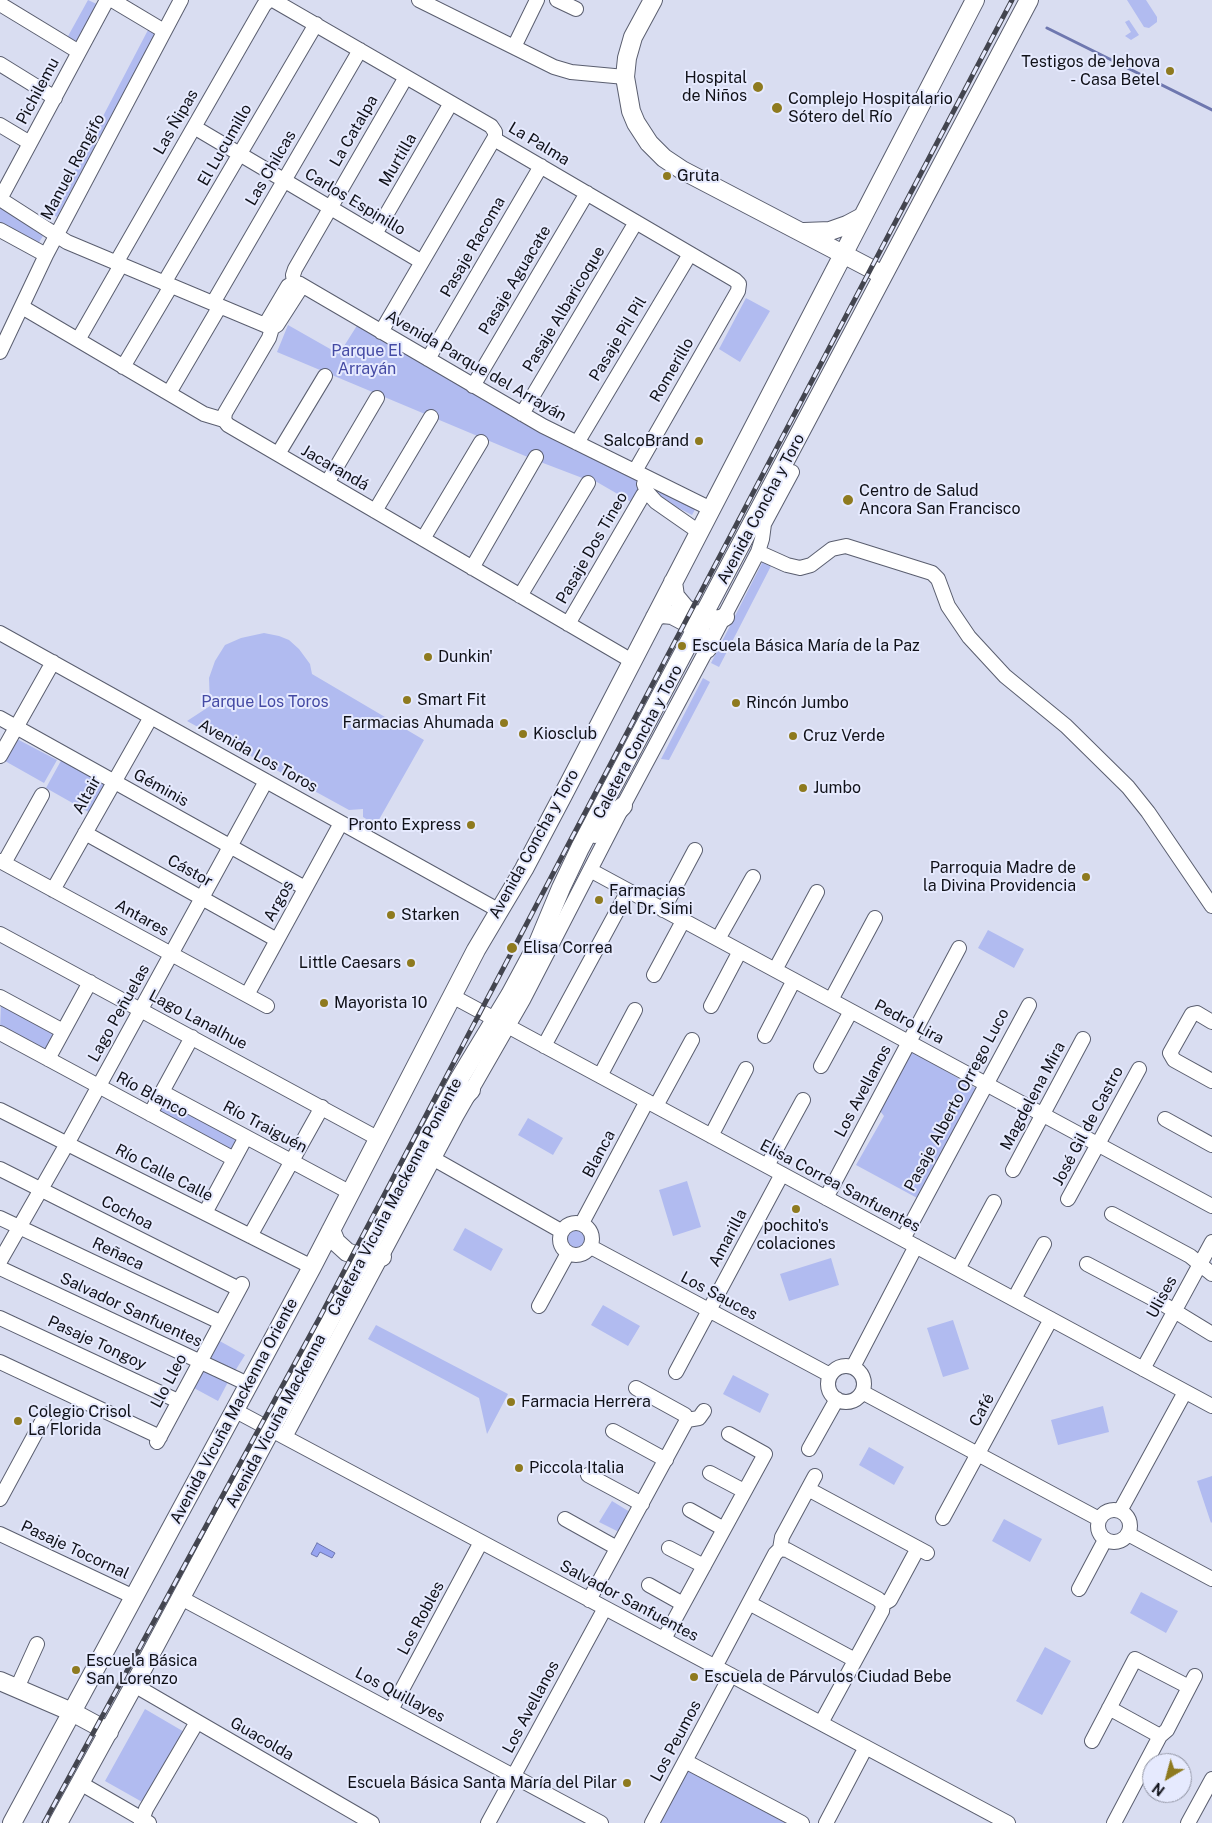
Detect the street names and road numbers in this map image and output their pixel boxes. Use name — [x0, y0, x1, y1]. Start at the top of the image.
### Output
street label: Pichilemu — [12, 54, 64, 128]
street label: Las Ñipas — [150, 86, 202, 158]
street label: La Catalpa — [326, 92, 382, 170]
street label: El Lucumillo — [194, 101, 256, 189]
street label: Manuel Rengifo — [37, 111, 109, 223]
street label: La Palma — [505, 118, 573, 170]
street label: Las Chilcas — [242, 127, 300, 209]
street label: Murtilla — [375, 130, 421, 190]
street label: Carlos Espinillo — [301, 164, 409, 240]
street label: Pasaje Racoma — [436, 193, 510, 301]
street label: Pasaje Aguacate — [475, 222, 555, 338]
street label: Pasaje Albaricoque — [519, 243, 609, 375]
street label: Pasaje Pil Pil — [585, 293, 651, 385]
street label: Avenida Parque del Arrayán — [382, 306, 570, 426]
street label: Romerillo — [646, 334, 698, 406]
street label: Avenida Concha y Toro — [713, 430, 809, 588]
street label: Jacarandá — [298, 441, 372, 495]
street label: Pasaje Dos Tineo — [552, 489, 632, 607]
street label: Caletera Concha y Toro — [589, 662, 687, 822]
street label: Avenida Los Toros — [195, 715, 321, 797]
street label: Géminis — [130, 765, 192, 811]
street label: Avenida Concha y Toro — [485, 766, 583, 922]
street label: Altair — [69, 772, 105, 818]
street label: Cástor — [164, 851, 216, 891]
street label: Argos — [260, 877, 298, 925]
street label: Antares — [112, 895, 172, 941]
street label: Lago Peñuelas — [84, 961, 154, 1065]
street label: Lago Lanalhue — [146, 986, 250, 1054]
street label: Pedro Lira — [871, 996, 947, 1048]
street label: Pasaje Alberto Orrego Luco — [901, 1005, 1013, 1195]
street label: Magdelena Mira — [996, 1039, 1070, 1153]
street label: Los Avellanos — [831, 1042, 895, 1140]
street label: José Gil de Castro — [1048, 1063, 1128, 1189]
street label: Río Blanco — [113, 1068, 191, 1122]
street label: Caletera Vicuña Mackenna Poniente — [324, 1075, 466, 1319]
street label: Río Traiguén — [220, 1097, 310, 1157]
street label: Blanca — [579, 1127, 619, 1181]
street label: Elisa Correa Sanfuentes — [757, 1136, 923, 1236]
street label: Río Calle Calle — [112, 1140, 216, 1206]
street label: Cochoa — [98, 1192, 156, 1234]
street label: Amarilla — [705, 1206, 751, 1270]
street label: Reñaca — [89, 1234, 147, 1274]
street label: Los Sauces — [677, 1268, 761, 1324]
street label: Salvador Sanfuentes — [57, 1269, 205, 1351]
street label: Ulises — [1143, 1273, 1181, 1321]
street label: Avenida Vicuña Mackenna Oriente — [166, 1295, 302, 1527]
street label: Pasaje Tongoy — [45, 1312, 149, 1374]
street label: Avenida Vicuña Mackenna — [222, 1331, 330, 1511]
street label: Llo Lleo — [147, 1351, 191, 1411]
street label: Café — [965, 1390, 999, 1430]
street label: Pasaje Tocornal — [18, 1517, 132, 1583]
street label: Salvador Sanfuentes — [556, 1556, 702, 1646]
street label: Los Robles — [394, 1578, 448, 1658]
street label: Los Avellanos — [499, 1658, 563, 1756]
street label: Los Quillayes — [352, 1663, 448, 1727]
street label: Los Peumos — [647, 1697, 705, 1785]
street label: Guacolda — [227, 1713, 297, 1765]

